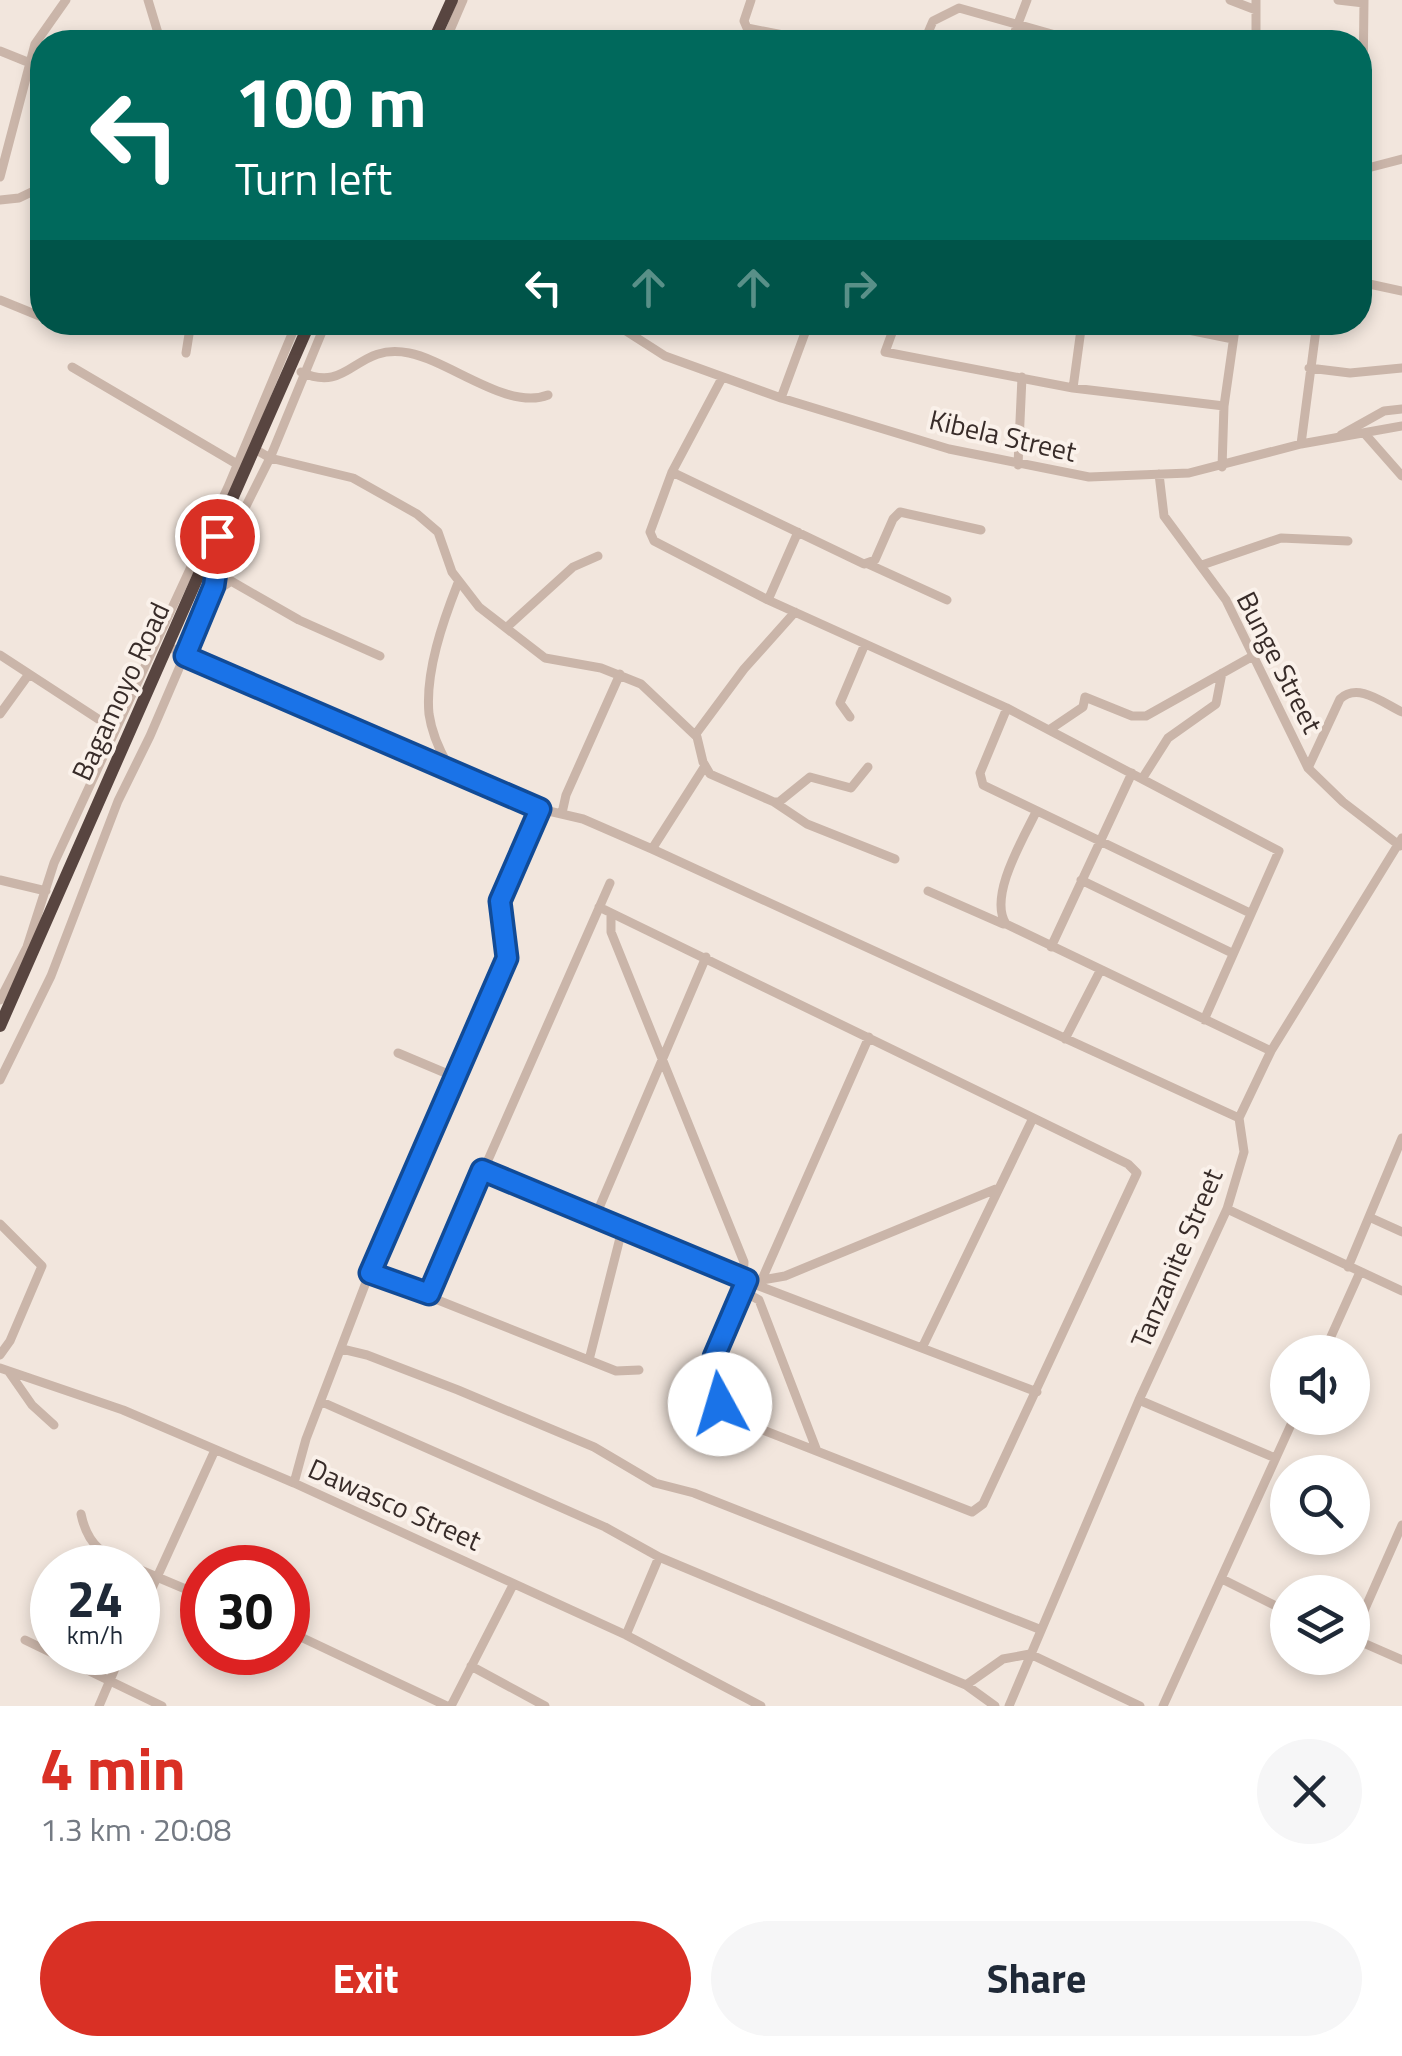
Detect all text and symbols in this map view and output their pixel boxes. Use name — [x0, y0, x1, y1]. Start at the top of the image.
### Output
text: 100 m — [235, 48, 427, 154]
icon: left — [70, 70, 200, 200]
text: Turn left — [235, 144, 392, 212]
icon: left — [516, 260, 571, 315]
icon: ahead — [621, 260, 676, 315]
icon: ahead — [726, 260, 781, 315]
icon: right — [831, 260, 886, 315]
street label: Kibela Street — [925, 397, 1081, 473]
pin — [175, 494, 260, 579]
icon: arrive — [190, 509, 245, 564]
street label: Bunge Street — [1226, 584, 1334, 741]
street label: Bagamoyo Road — [60, 595, 180, 787]
street label: Tanzanite Street — [1119, 1161, 1233, 1355]
map controls — [1270, 1335, 1370, 1675]
button: sound — [1270, 1335, 1370, 1435]
position arrow — [668, 1352, 772, 1456]
street label: Dawasco Street — [302, 1447, 489, 1561]
button: search — [1270, 1455, 1370, 1555]
speed limit sign: 30 — [180, 1545, 310, 1675]
text: 24 — [67, 1560, 123, 1636]
button: layers — [1270, 1575, 1370, 1675]
text: km/h — [67, 1616, 123, 1654]
text: 4 min — [40, 1722, 186, 1813]
button: close — [1257, 1739, 1362, 1844]
text: 1.3 km · 20:08 — [40, 1805, 232, 1853]
button: Exit — [40, 1921, 691, 2036]
button: Share — [711, 1921, 1362, 2036]

